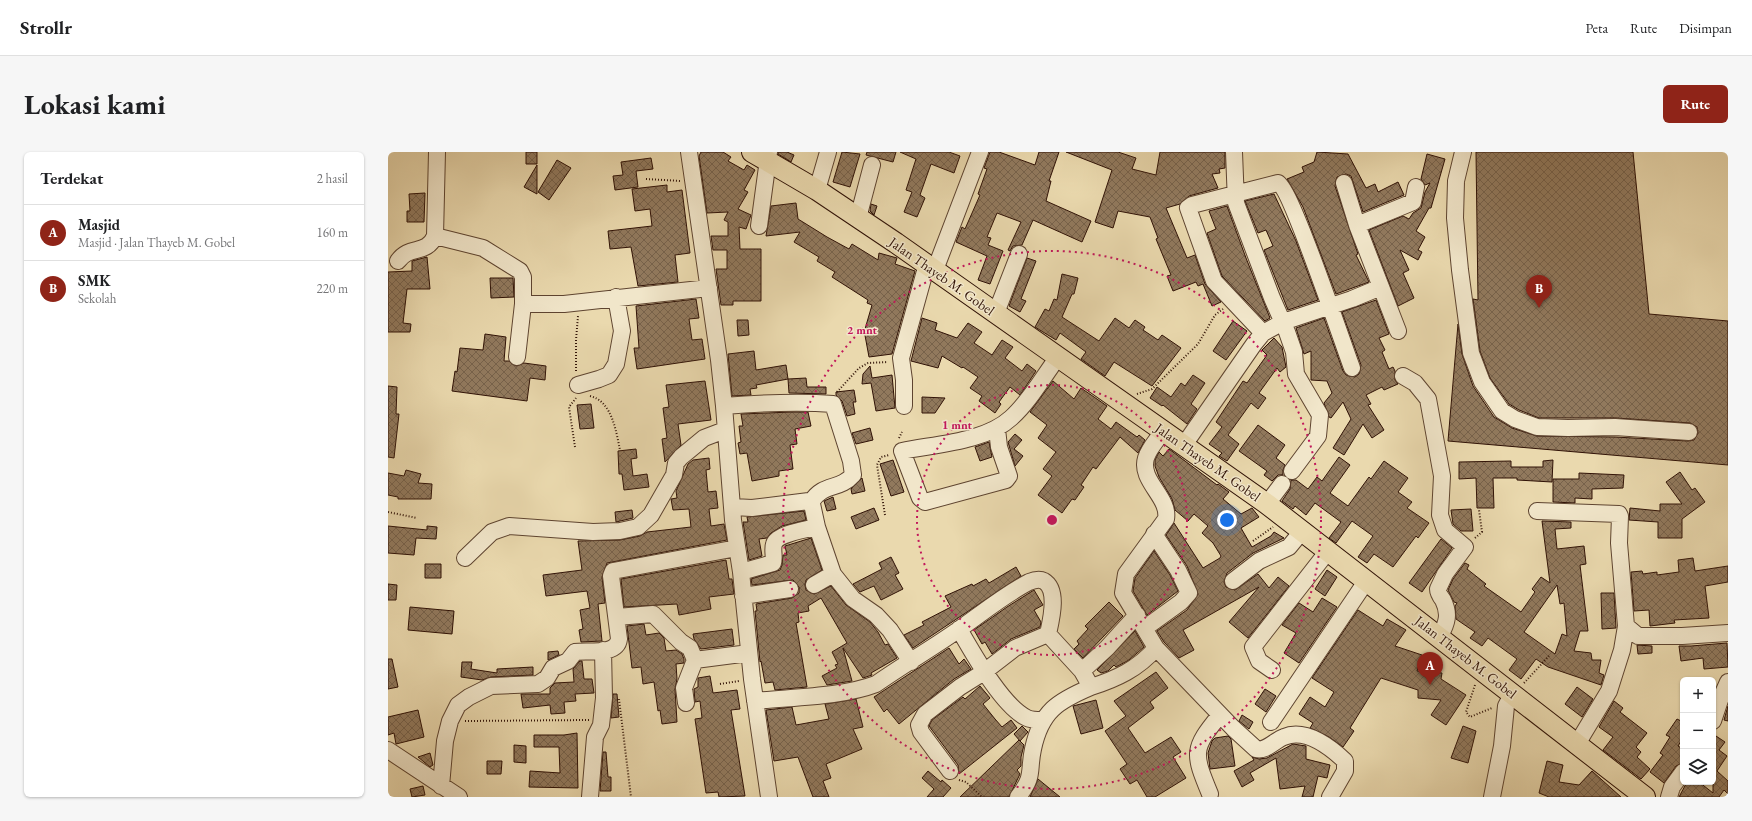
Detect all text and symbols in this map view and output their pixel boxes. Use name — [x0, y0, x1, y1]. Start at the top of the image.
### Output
text: Strollr — [20, 15, 72, 40]
text: Peta — [1586, 19, 1608, 37]
text: Rute — [1630, 19, 1657, 37]
text: Disimpan — [1679, 19, 1732, 37]
button: Rute — [1663, 85, 1728, 123]
text: Lokasi kami — [24, 86, 165, 122]
text: Terdekat — [40, 167, 103, 189]
text: 2 hasil — [317, 170, 348, 187]
text: Masjid — [78, 215, 120, 234]
text: A — [48, 224, 58, 241]
text: 160 m — [317, 224, 348, 241]
street label: Jalan Thayeb M. Gobel — [885, 232, 999, 319]
text: Masjid · Jalan Thayeb M. Gobel — [78, 234, 235, 251]
text: SMK — [78, 271, 111, 290]
pin: B — [1526, 275, 1552, 308]
text: B — [49, 280, 57, 297]
text: 220 m — [317, 280, 348, 297]
text: Sekolah — [78, 290, 116, 307]
text: 2 mnt — [847, 322, 877, 338]
text: 1 mnt — [942, 417, 972, 433]
street label: Jalan Thayeb M. Gobel — [1151, 418, 1265, 505]
your location — [1217, 510, 1237, 530]
centre of rings — [1045, 513, 1059, 527]
street label: Jalan Thayeb M. Gobel — [1411, 611, 1521, 703]
pin: A — [1417, 652, 1443, 685]
map controls — [1680, 677, 1716, 785]
button: + — [1680, 677, 1716, 713]
button: − — [1680, 713, 1716, 749]
button: layers — [1680, 749, 1716, 785]

